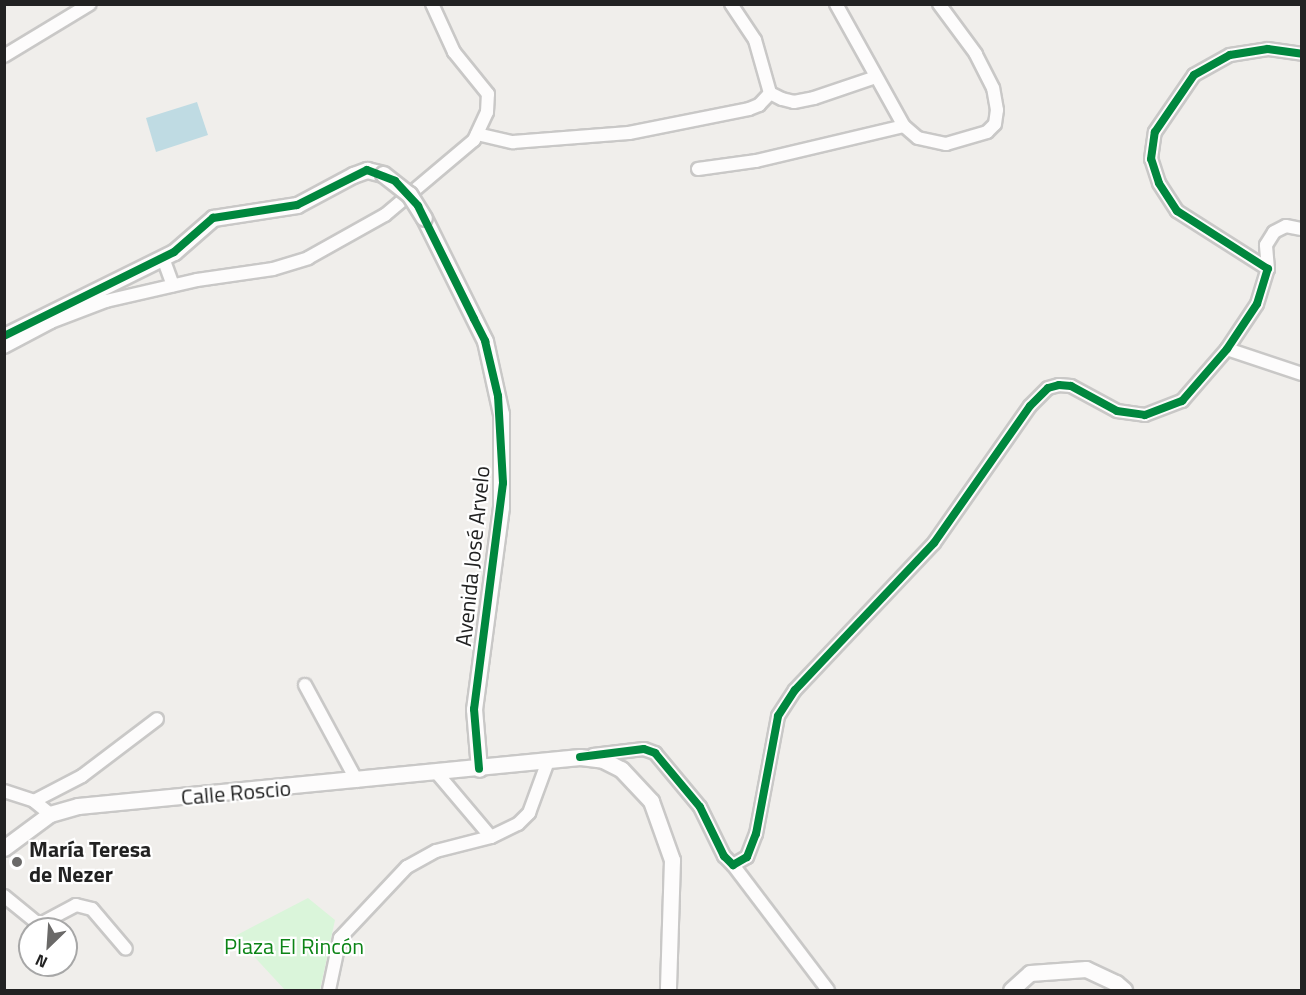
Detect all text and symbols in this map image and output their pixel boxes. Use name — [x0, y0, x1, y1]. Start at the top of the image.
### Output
street label: Avenida José Arvelo — [450, 464, 496, 648]
street label: Calle Roscio — [180, 775, 292, 811]
place label: María Teresa de Nezer — [29, 836, 151, 888]
marker: María Teresa de Nezer — [10, 855, 24, 869]
north arrow — [18, 917, 78, 977]
park label: Plaza El Rincón — [224, 934, 364, 960]
text: N — [31, 948, 51, 975]

